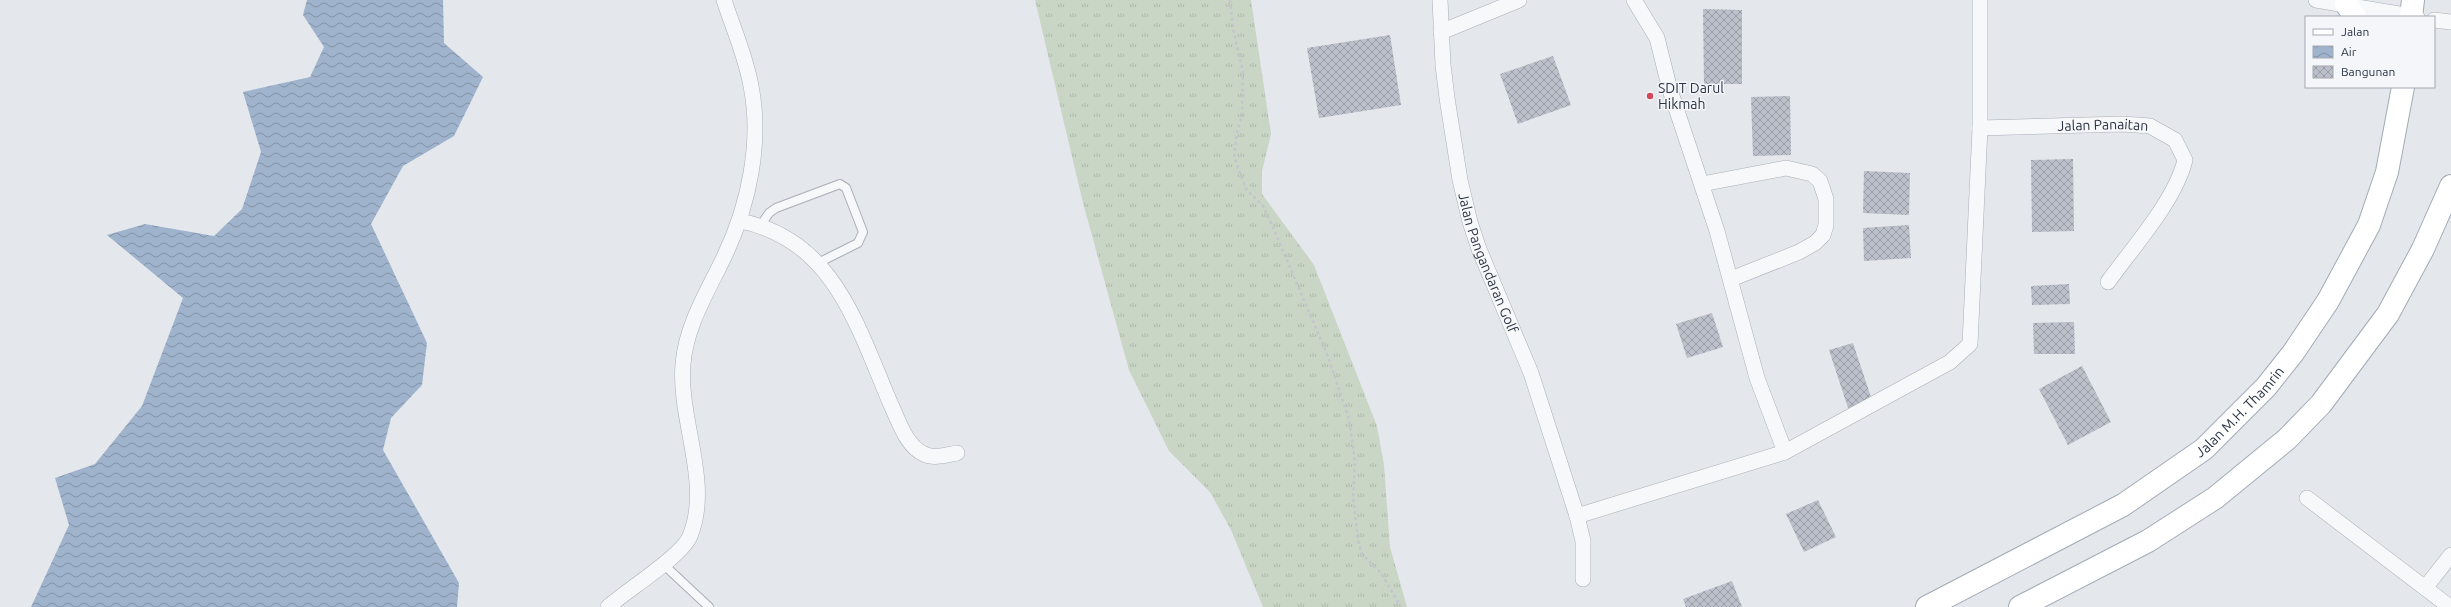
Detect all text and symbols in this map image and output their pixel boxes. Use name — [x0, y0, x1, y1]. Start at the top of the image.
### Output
legend — [2305, 16, 2435, 88]
text: Jalan — [2341, 25, 2369, 38]
text: Air — [2341, 45, 2357, 58]
text: Bangunan — [2341, 65, 2395, 78]
place label: SDIT Darul Hikmah — [1658, 80, 1724, 112]
marker: SDIT Darul Hikmah — [1645, 91, 1655, 101]
street label: Jalan Panaitan — [2057, 116, 2149, 134]
street label: Jalan Pangandaran Golf — [1455, 191, 1522, 336]
street label: Jalan M.H. Thamrin — [2192, 363, 2287, 460]

